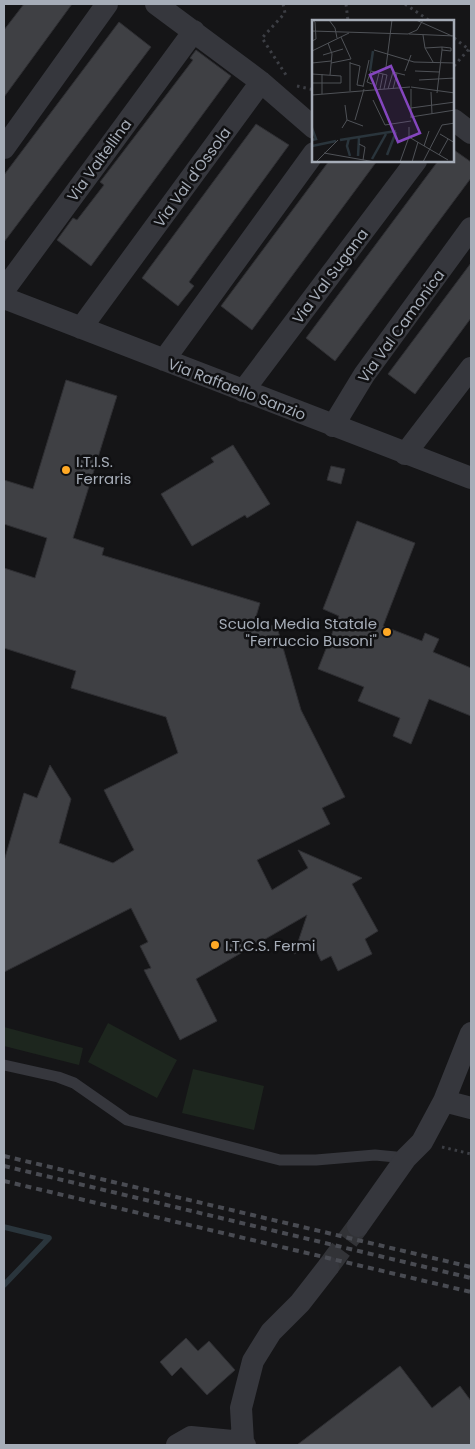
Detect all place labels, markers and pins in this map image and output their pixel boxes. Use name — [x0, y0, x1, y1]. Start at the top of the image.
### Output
place label: I.T.I.S. Ferraris — [76, 451, 131, 489]
marker: I.T.I.S. Ferraris — [60, 464, 72, 476]
place label: Scuola Media Statale "Ferruccio Busoni" — [219, 613, 377, 651]
marker: Scuola Media Statale "Ferruccio Busoni" — [381, 626, 393, 638]
place label: I.T.C.S. Fermi — [225, 935, 315, 956]
marker: I.T.C.S. Fermi — [209, 939, 221, 951]

